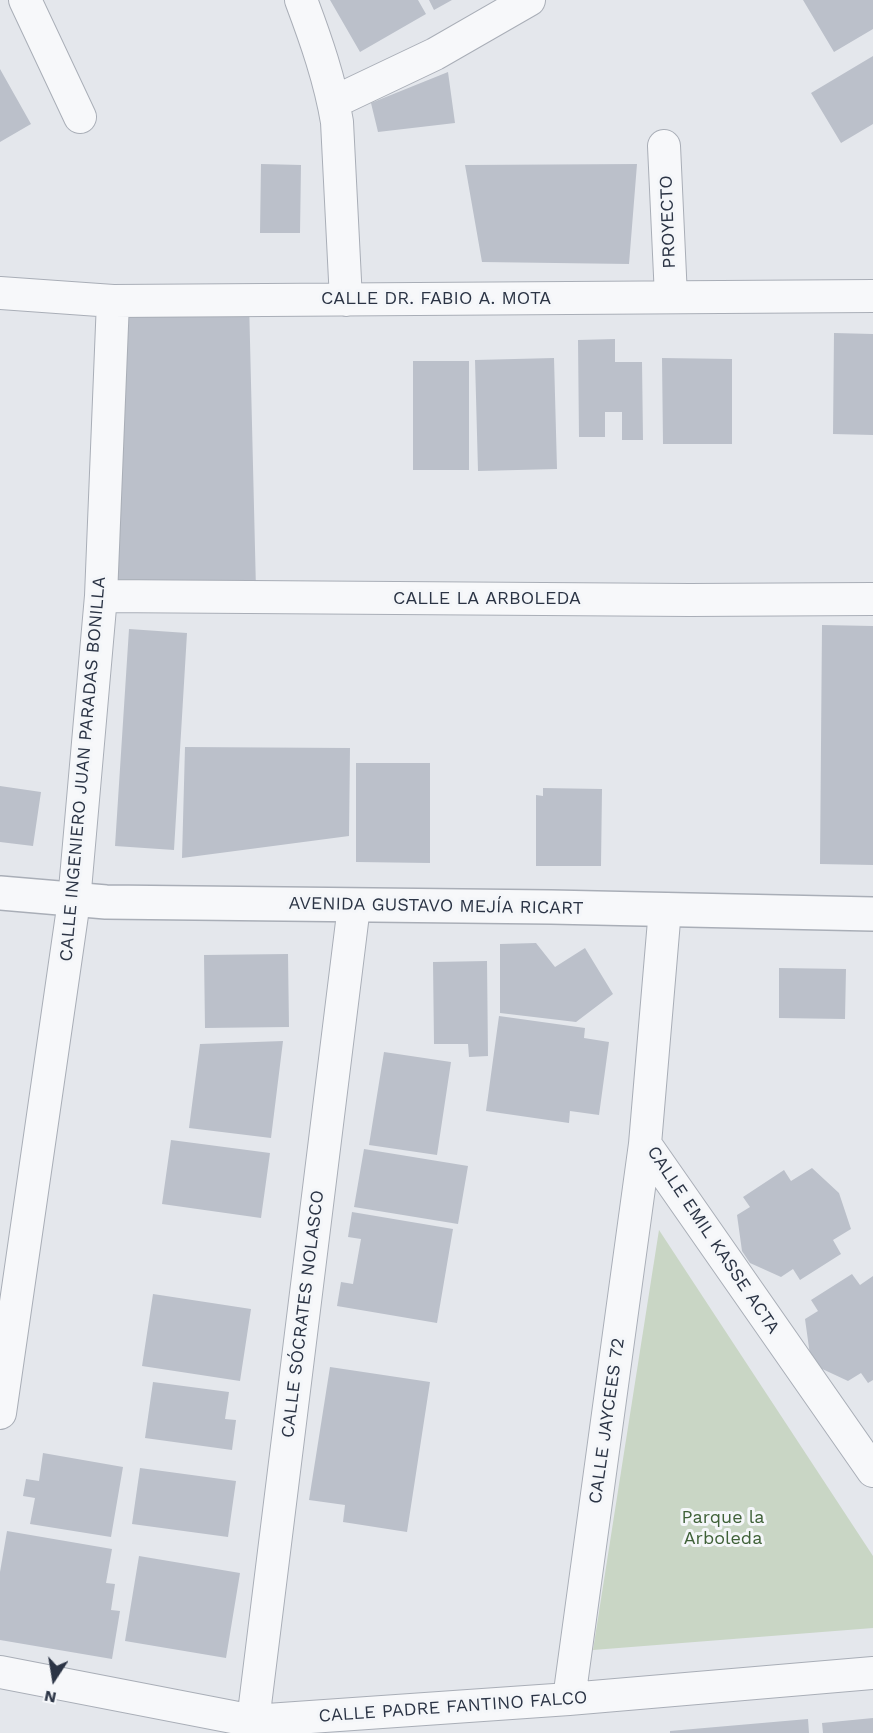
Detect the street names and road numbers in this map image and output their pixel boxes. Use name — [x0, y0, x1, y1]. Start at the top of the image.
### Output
street label: PROYECTO — [656, 175, 680, 269]
street label: CALLE DR. FABIO A. MOTA — [321, 288, 551, 310]
street label: CALLE INGENIERO JUAN PARADAS BONILLA — [55, 575, 111, 963]
street label: CALLE LA ARBOLEDA — [393, 588, 581, 610]
street label: AVENIDA GUSTAVO MEJÍA RICART — [288, 893, 584, 919]
street label: CALLE EMIL KASSE ACTA — [642, 1142, 784, 1338]
street label: CALLE SÓCRATES NOLASCO — [277, 1189, 329, 1439]
street label: CALLE JAYCEES 72 — [585, 1337, 629, 1505]
street label: CALLE PADRE FANTINO FALCO — [318, 1687, 588, 1727]

